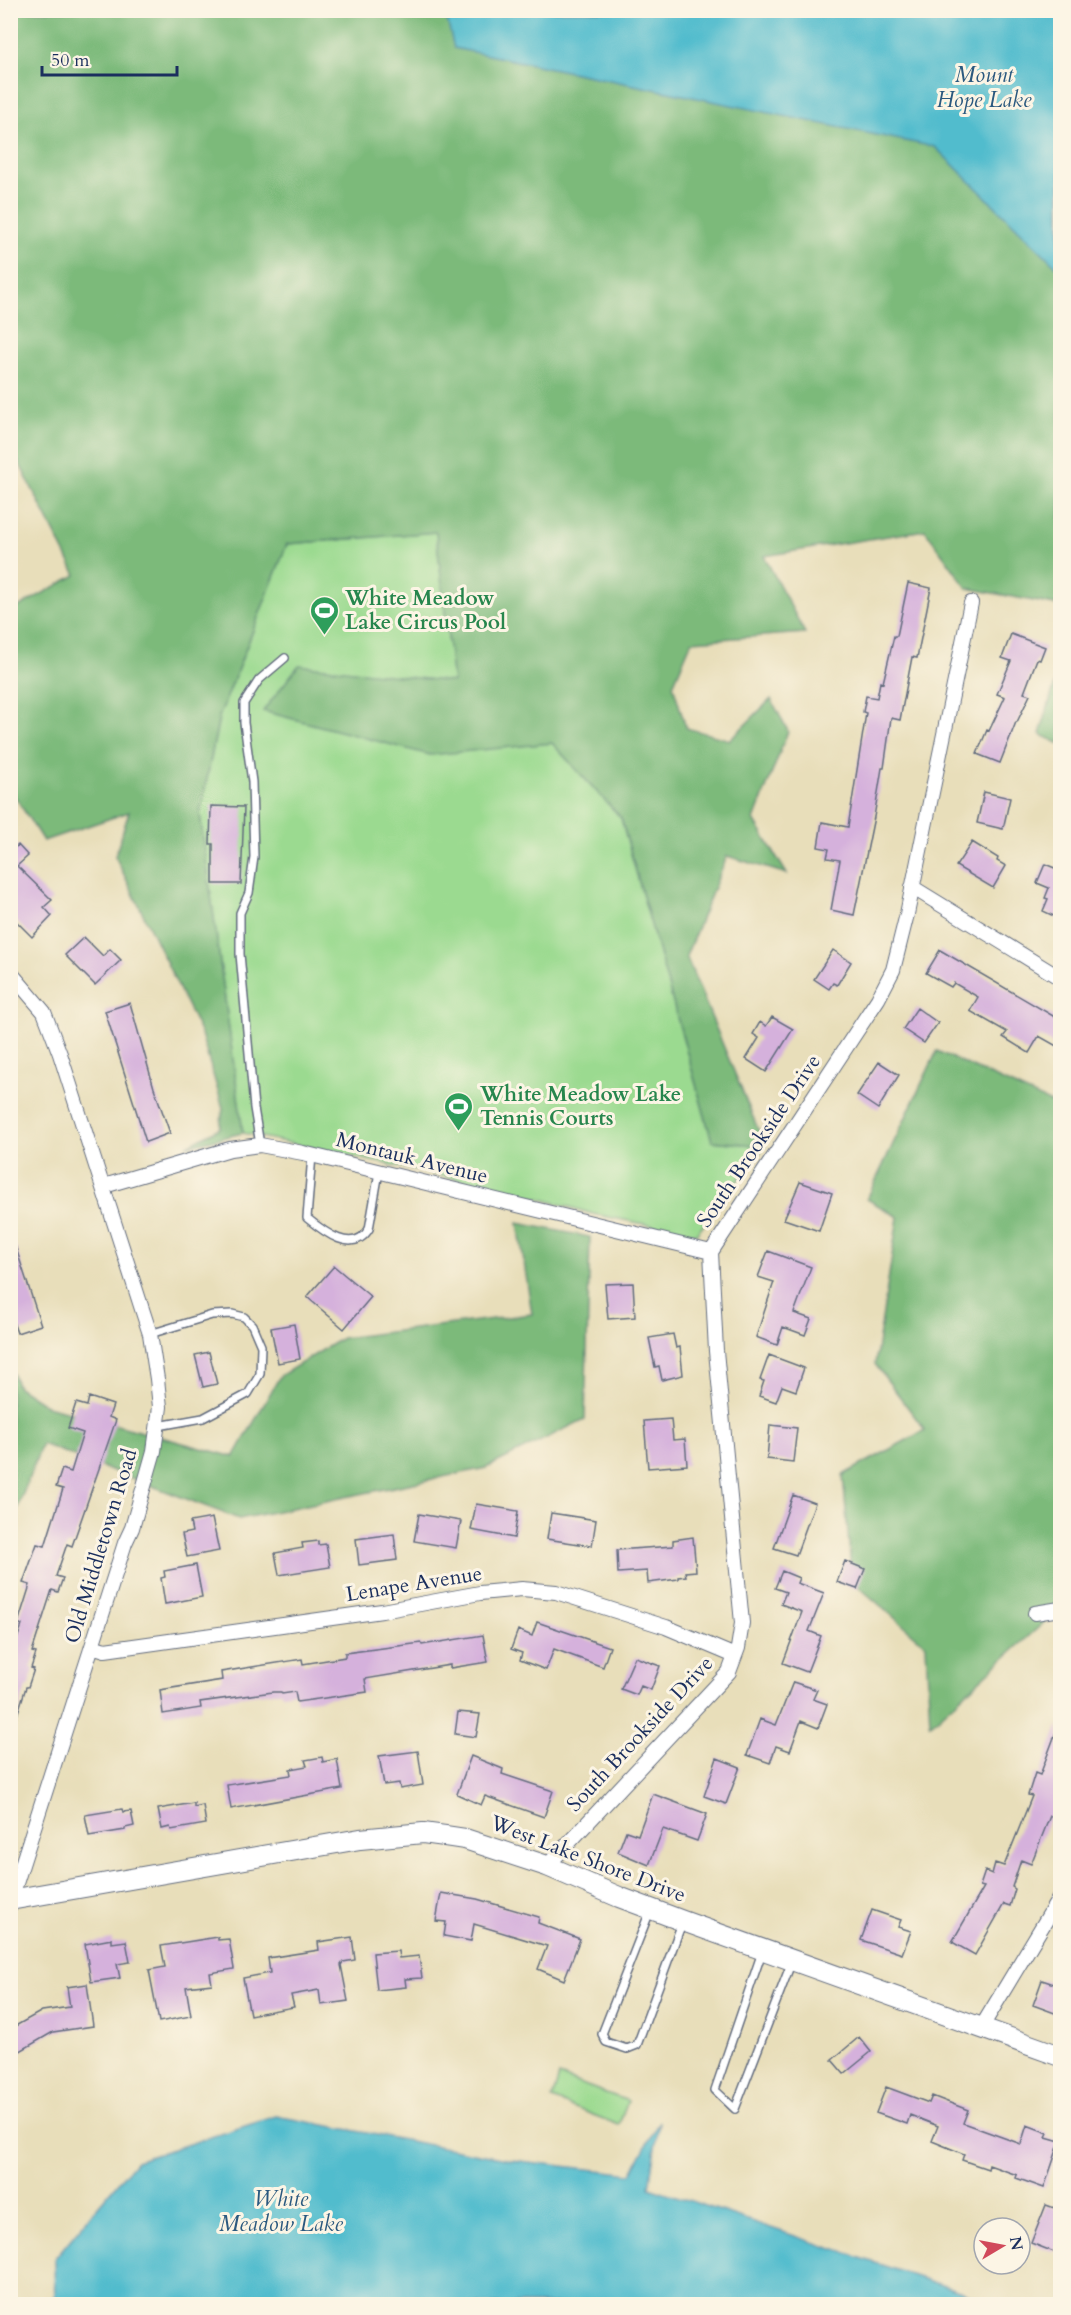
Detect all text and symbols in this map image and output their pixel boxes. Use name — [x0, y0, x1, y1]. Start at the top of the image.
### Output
scale bar — [42, 39, 177, 77]
text: 50 m — [51, 48, 90, 73]
water label: Mount Hope Lake — [937, 60, 1032, 115]
place label: White Meadow Lake Circus Pool — [344, 584, 506, 637]
sports icon: White Meadow Lake Circus Pool — [308, 594, 340, 636]
street label: South Brookside Drive — [690, 1049, 828, 1233]
place label: White Meadow Lake Tennis Courts — [479, 1080, 681, 1133]
sports icon: White Meadow Lake Tennis Courts — [443, 1090, 475, 1132]
street label: Montauk Avenue — [333, 1125, 491, 1191]
street label: Old Middletown Road — [58, 1445, 144, 1647]
street label: Lenape Avenue — [344, 1559, 484, 1609]
street label: South Brookside Drive — [560, 1650, 720, 1818]
street label: West Lake Shore Drive — [485, 1808, 690, 1910]
water label: White Meadow Lake — [219, 2184, 343, 2239]
north arrow — [972, 2216, 1032, 2276]
text: N — [1004, 2235, 1028, 2252]

